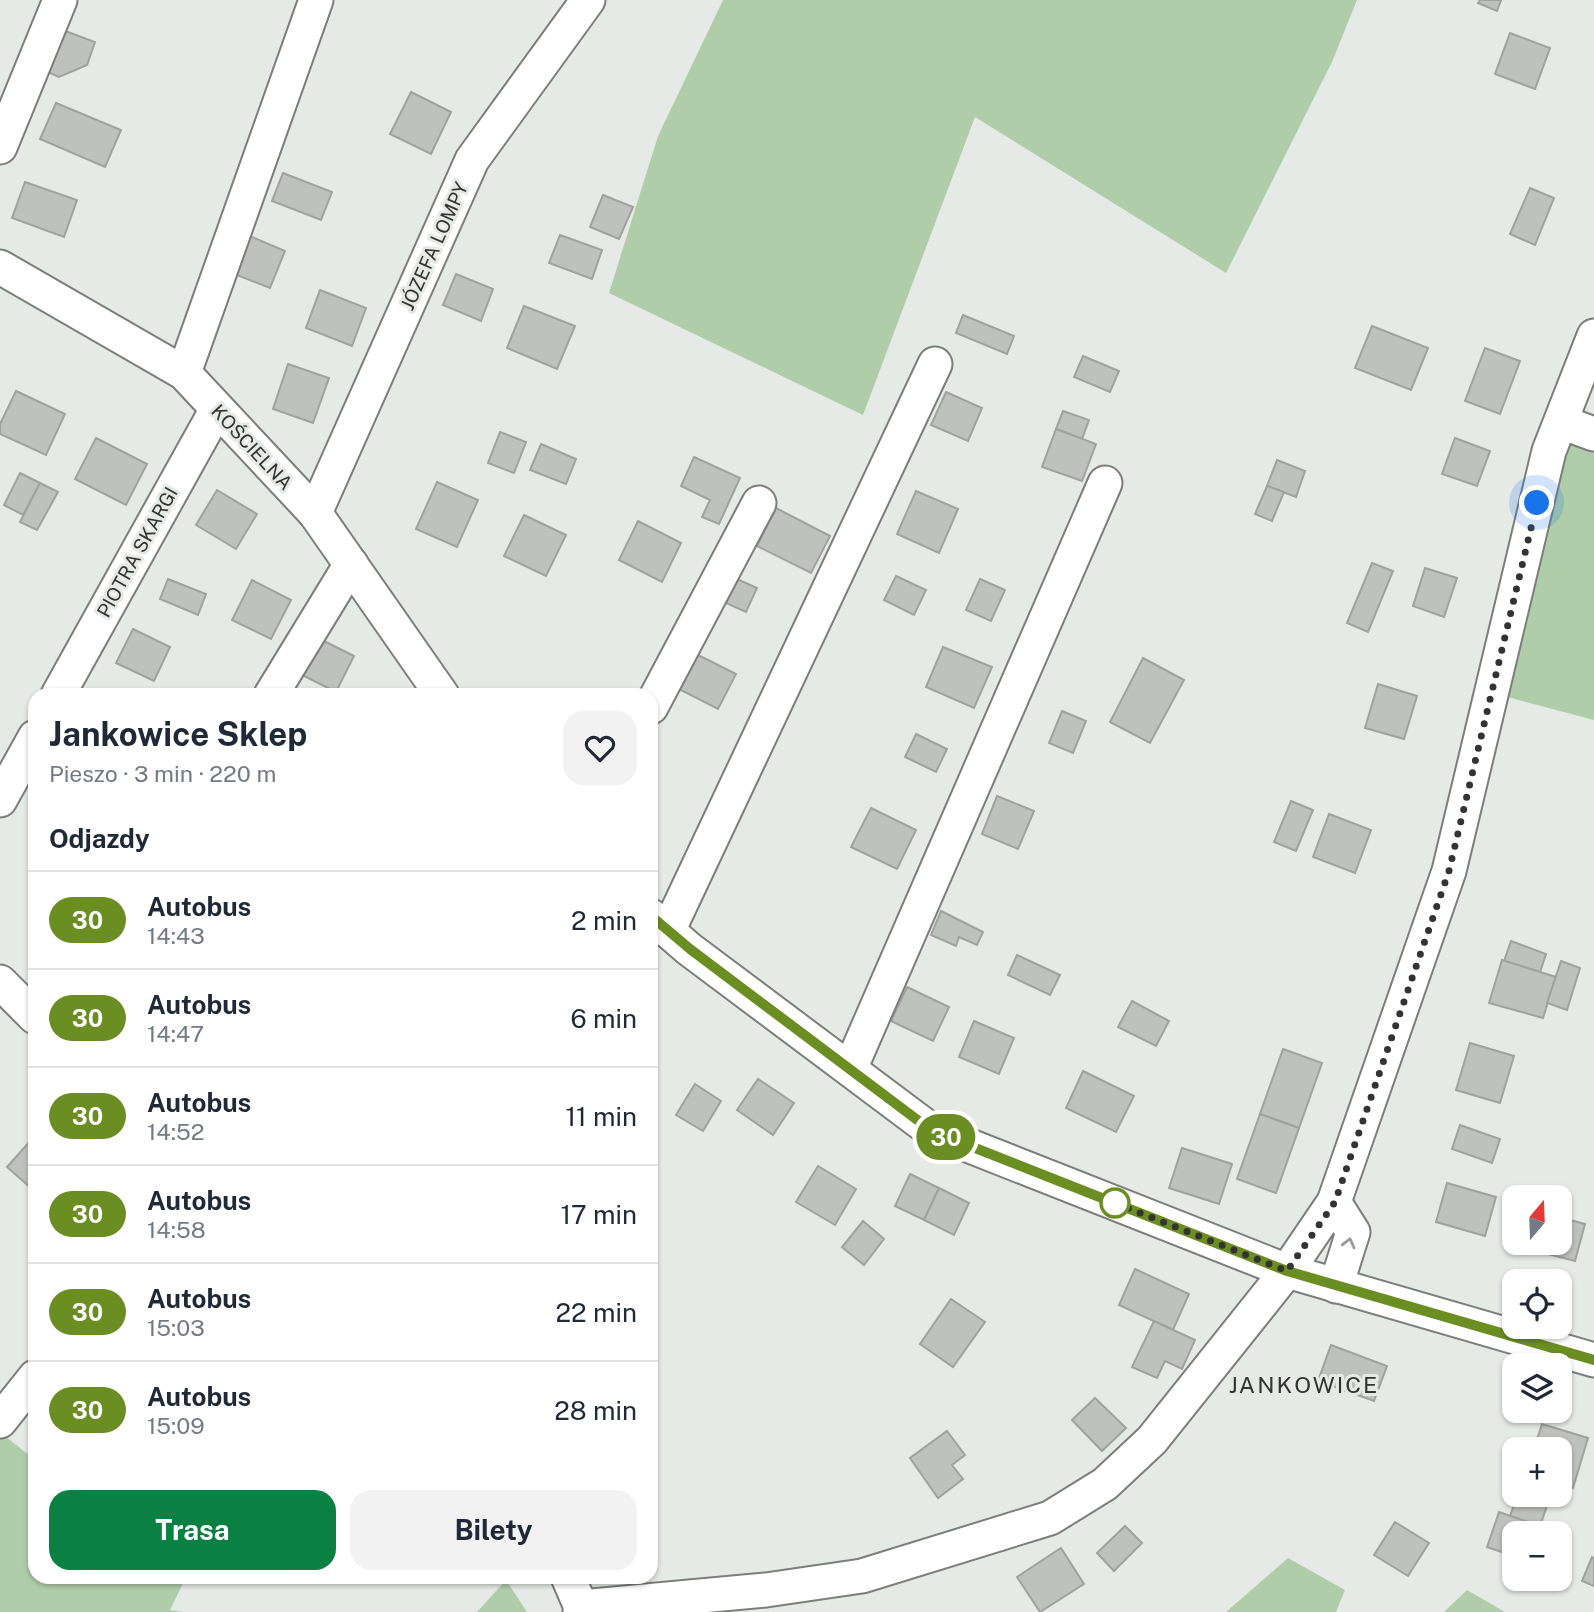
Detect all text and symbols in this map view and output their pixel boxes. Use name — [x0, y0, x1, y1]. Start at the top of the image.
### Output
street label: JÓZEFA LOMPY — [396, 178, 472, 313]
street label: KOŚCIELNA — [207, 400, 297, 494]
street label: PIOTRA SKARGI — [92, 483, 182, 621]
your location — [1519, 485, 1554, 520]
button: heart — [563, 711, 637, 785]
text: Jankowice Sklep — [49, 715, 307, 753]
text: Pieszo · 3 min · 220 m — [49, 760, 276, 787]
text: Odjazdy — [49, 823, 150, 854]
text: Autobus — [147, 891, 251, 922]
text: 2 min — [571, 905, 637, 936]
text: 30 — [72, 906, 103, 934]
text: 14:43 — [147, 922, 205, 949]
text: Autobus — [147, 989, 251, 1020]
text: 6 min — [570, 1003, 637, 1034]
text: 30 — [72, 1004, 103, 1032]
text: 14:47 — [147, 1020, 204, 1047]
text: Autobus — [147, 1087, 251, 1118]
text: 11 min — [565, 1101, 637, 1132]
text: 30 — [72, 1102, 103, 1130]
line badge: 30 — [914, 1114, 978, 1160]
text: 14:52 — [147, 1118, 204, 1145]
text: 30 — [930, 1123, 962, 1151]
text: Autobus — [147, 1185, 251, 1216]
north arrow — [1502, 1185, 1572, 1255]
map controls — [1502, 1185, 1572, 1591]
unlabelled marker — [1100, 1188, 1130, 1218]
text: 17 min — [560, 1199, 637, 1230]
text: 30 — [72, 1200, 103, 1228]
text: 14:58 — [147, 1216, 206, 1243]
one-way arrow — [1341, 1237, 1355, 1249]
button: locate — [1502, 1269, 1572, 1339]
text: Autobus — [147, 1283, 251, 1314]
text: 22 min — [556, 1297, 637, 1328]
text: 30 — [72, 1298, 103, 1326]
text: 15:03 — [147, 1314, 205, 1341]
button: layers — [1502, 1353, 1572, 1423]
district label: JANKOWICE — [1229, 1371, 1379, 1398]
text: Autobus — [147, 1381, 251, 1412]
text: 28 min — [554, 1395, 637, 1426]
text: 30 — [72, 1396, 103, 1424]
text: 15:09 — [147, 1412, 205, 1439]
button: + — [1502, 1437, 1572, 1507]
button: Trasa — [49, 1490, 336, 1570]
button: Bilety — [350, 1490, 637, 1570]
button: − — [1502, 1521, 1572, 1591]

